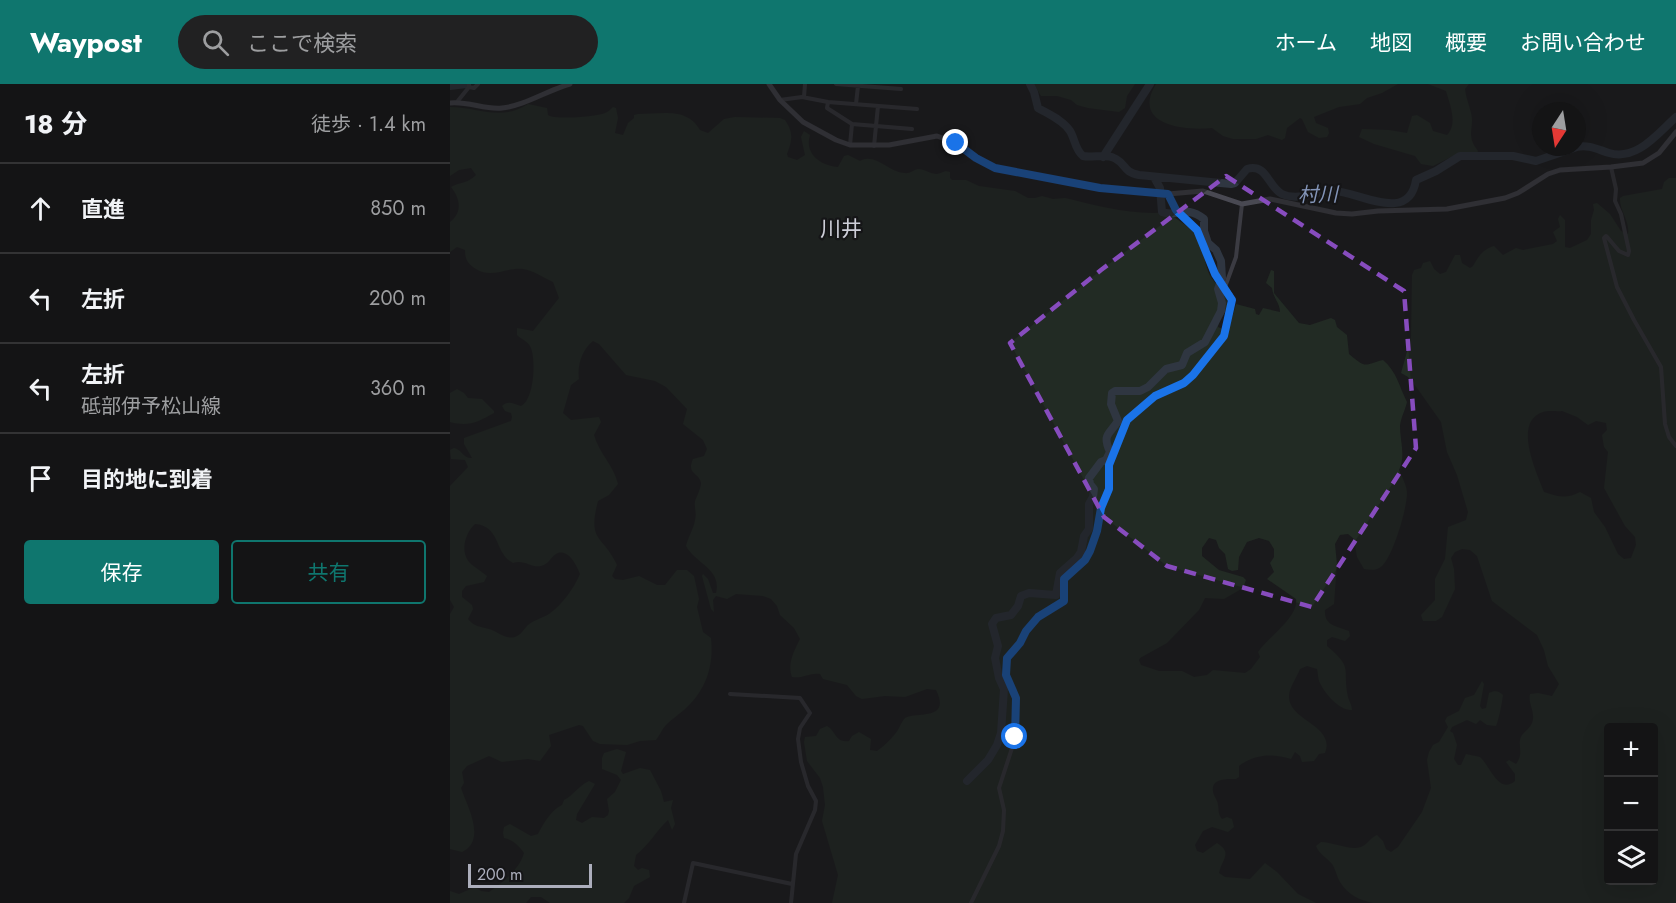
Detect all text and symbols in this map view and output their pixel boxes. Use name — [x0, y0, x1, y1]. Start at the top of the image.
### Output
search box — [178, 15, 598, 69]
text: Waypost — [30, 22, 142, 63]
icon: search — [199, 26, 232, 59]
text: ここで検索 — [247, 27, 357, 59]
text: ホーム — [1275, 28, 1337, 58]
text: 地図 — [1370, 28, 1412, 58]
text: 概要 — [1445, 28, 1487, 58]
text: お問い合わせ — [1520, 28, 1646, 58]
north arrow — [1532, 102, 1586, 156]
text: 18 分 — [24, 105, 87, 143]
text: 徒歩 · 1.4 km — [311, 110, 426, 139]
route end — [942, 129, 968, 155]
water label: 村川 — [1298, 180, 1340, 210]
icon: ahead — [24, 192, 57, 225]
text: 直進 — [81, 193, 125, 225]
text: 850 m — [370, 194, 426, 223]
district label: 川井 — [820, 214, 862, 244]
icon: left — [24, 282, 57, 315]
text: 左折 — [81, 283, 125, 315]
text: 200 m — [369, 284, 426, 313]
text: 左折 — [81, 358, 125, 390]
icon: left — [24, 372, 57, 405]
text: 360 m — [370, 374, 426, 403]
text: 砥部伊予松山線 — [81, 392, 221, 421]
icon: arrive — [24, 462, 57, 495]
text: 目的地に到着 — [81, 463, 213, 495]
button: 保存 — [24, 540, 219, 604]
button: 共有 — [231, 540, 426, 604]
route start — [1001, 723, 1027, 749]
map controls — [1604, 723, 1658, 885]
button: + — [1604, 723, 1658, 777]
button: − — [1604, 777, 1658, 831]
button: layers — [1604, 831, 1658, 885]
scale bar — [468, 861, 592, 888]
text: 200 m — [477, 863, 523, 886]

